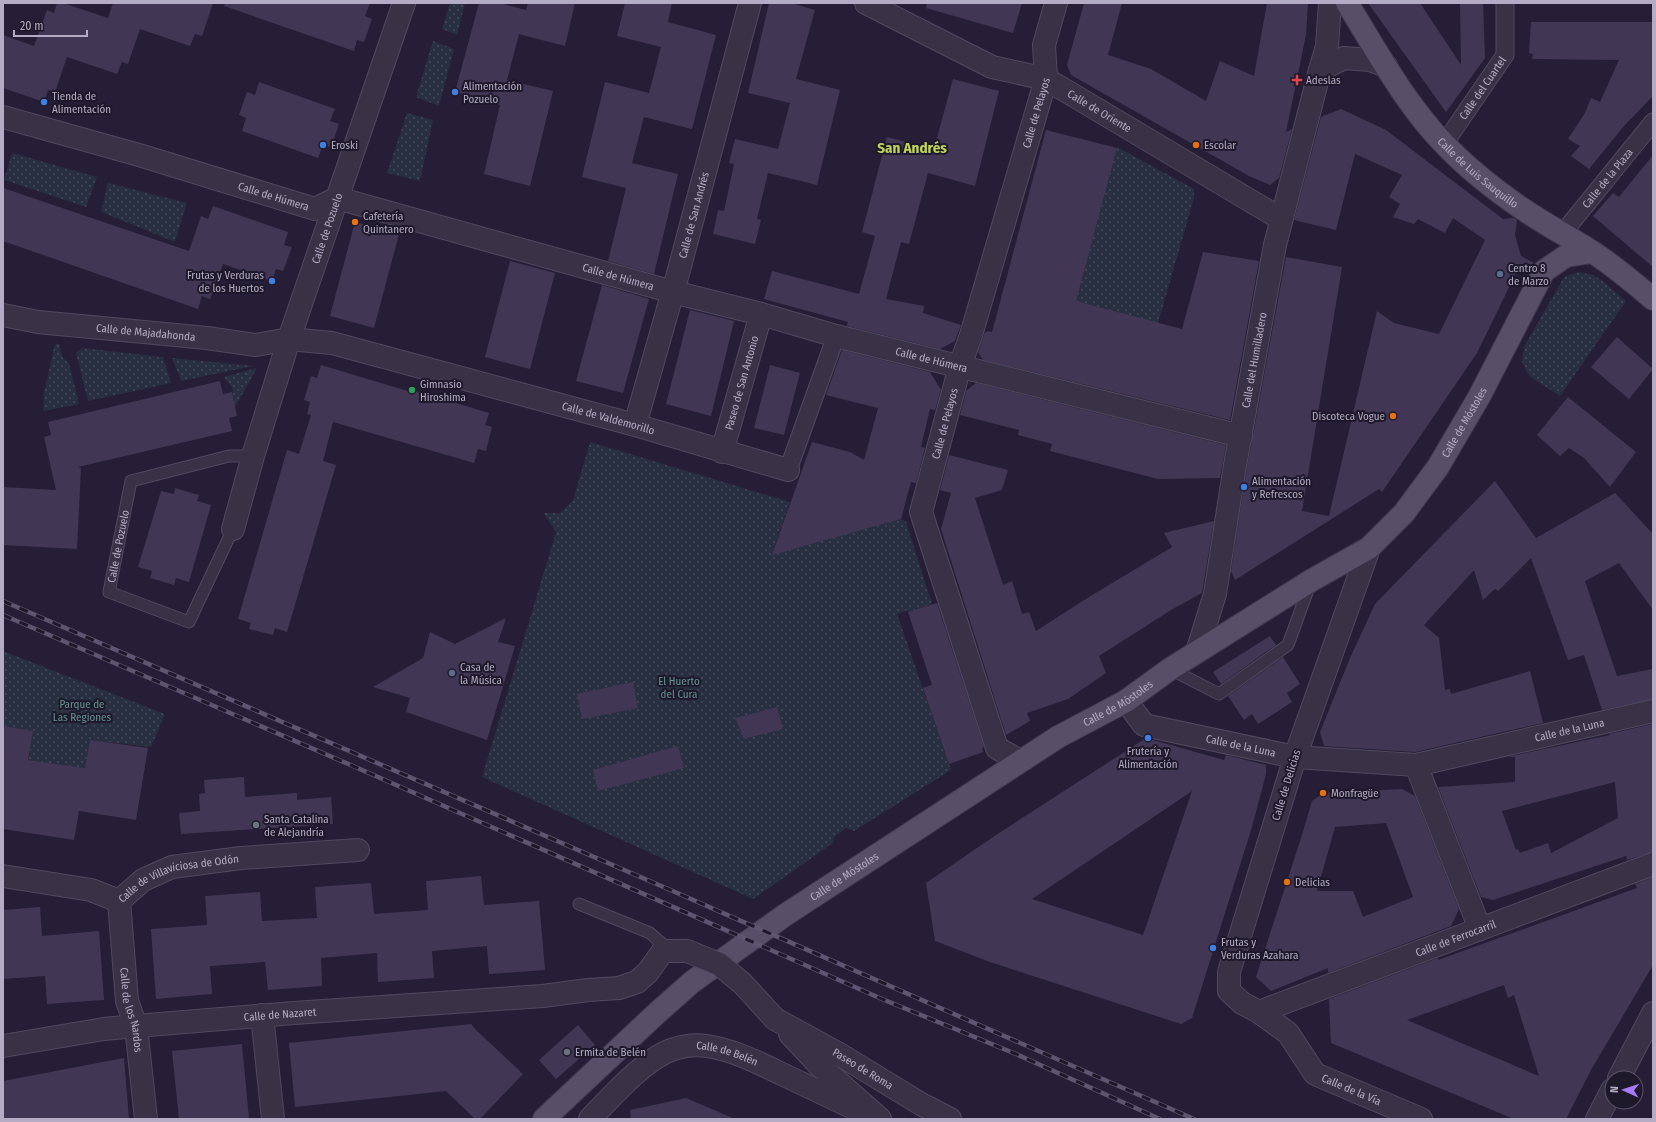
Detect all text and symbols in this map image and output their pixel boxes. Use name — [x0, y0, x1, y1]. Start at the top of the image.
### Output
scale bar — [14, 12, 87, 38]
text: 20 m — [20, 19, 44, 33]
street label: Calle del Cuartel — [1457, 54, 1509, 122]
marker: Adeslas — [1291, 74, 1303, 86]
place label: Adeslas — [1306, 74, 1341, 87]
street label: Calle de Pelayos — [1020, 76, 1053, 150]
place label: Alimentación Pozuelo — [463, 80, 522, 106]
marker: Alimentación Pozuelo — [450, 87, 460, 97]
street label: Calle de Oriente — [1065, 87, 1134, 135]
place label: Tienda de Alimentación — [52, 90, 111, 116]
marker: Tienda de Alimentación — [39, 97, 49, 107]
street label: Calle de Luis Sauquillo — [1435, 135, 1521, 211]
place label: Eroski — [331, 139, 358, 152]
district label: San Andrés — [877, 139, 947, 157]
place label: Escolar — [1204, 139, 1236, 152]
marker: Eroski — [318, 140, 328, 150]
marker: Escolar — [1191, 140, 1201, 150]
street label: Calle de la Plaza — [1580, 146, 1636, 211]
street label: Calle de San Andrés — [676, 170, 712, 260]
street label: Calle de Húmera — [236, 180, 311, 214]
street label: Calle de Pozuelo — [309, 191, 345, 266]
place label: Cafetería Quintanero — [363, 210, 414, 236]
marker: Cafetería Quintanero — [350, 217, 360, 227]
street label: Calle de Húmera — [581, 261, 655, 293]
place label: Centro 8 de Marzo — [1508, 262, 1549, 288]
place label: Frutas y Verduras de los Huertos — [187, 269, 264, 295]
marker: Centro 8 de Marzo — [1495, 269, 1505, 279]
marker: Frutas y Verduras de los Huertos — [267, 276, 277, 286]
street label: Calle del Humilladero — [1240, 311, 1270, 409]
street label: Calle de Majadahonda — [95, 322, 196, 344]
street label: Paseo de San Antonio — [723, 334, 762, 432]
street label: Calle de Húmera — [894, 345, 969, 375]
place label: Gimnasio Hiroshima — [420, 378, 466, 404]
marker: Gimnasio Hiroshima — [407, 385, 417, 395]
street label: Calle de Móstoles — [1439, 385, 1490, 460]
street label: Calle de Pelayos — [929, 386, 961, 460]
street label: Calle de Valdemorillo — [560, 400, 656, 437]
place label: Discoteca Vogue — [1312, 410, 1385, 423]
marker: Discoteca Vogue — [1388, 411, 1398, 421]
place label: Alimentación y Refrescos — [1252, 475, 1311, 501]
marker: Alimentación y Refrescos — [1239, 482, 1249, 492]
street label: Calle de Pozuelo — [105, 509, 132, 584]
place label: Casa de la Música — [460, 661, 502, 687]
marker: Casa de la Música — [447, 668, 457, 678]
park label: El Huerto del Cura — [658, 675, 700, 701]
street label: Calle de Móstoles — [1081, 678, 1156, 729]
park label: Parque de Las Regiones — [53, 698, 111, 724]
street label: Calle de la Luna — [1533, 716, 1606, 745]
street label: Calle de la Luna — [1205, 732, 1277, 760]
marker: Frutería y Alimentación — [1143, 733, 1153, 743]
place label: Frutería y Alimentación — [1118, 745, 1178, 771]
street label: Calle de Delicias — [1270, 748, 1304, 822]
place label: Monfragüe — [1331, 787, 1379, 800]
marker: Monfragüe — [1318, 788, 1328, 798]
place label: Santa Catalina de Alejandría — [264, 813, 329, 839]
marker: Santa Catalina de Alejandría — [251, 820, 261, 830]
street label: Calle de Móstoles — [808, 850, 881, 904]
street label: Calle de Villaviciosa de Odón — [116, 852, 240, 906]
place label: Delicias — [1295, 876, 1330, 889]
marker: Delicias — [1282, 877, 1292, 887]
street label: Calle de Ferrocarril — [1414, 918, 1498, 960]
place label: Frutas y Verduras Azahara — [1221, 936, 1299, 962]
marker: Frutas y Verduras Azahara — [1208, 943, 1218, 953]
street label: Calle de los Nardos — [117, 967, 145, 1053]
street label: Calle de Nazaret — [243, 1005, 317, 1024]
street label: Calle de Belén — [696, 1039, 760, 1069]
place label: Ermita de Belén — [575, 1046, 646, 1059]
street label: Paseo de Roma — [830, 1046, 895, 1092]
marker: Ermita de Belén — [562, 1047, 572, 1057]
north arrow — [1604, 1070, 1644, 1110]
street label: Calle de la Vía — [1320, 1072, 1383, 1108]
text: N — [1608, 1086, 1621, 1093]

